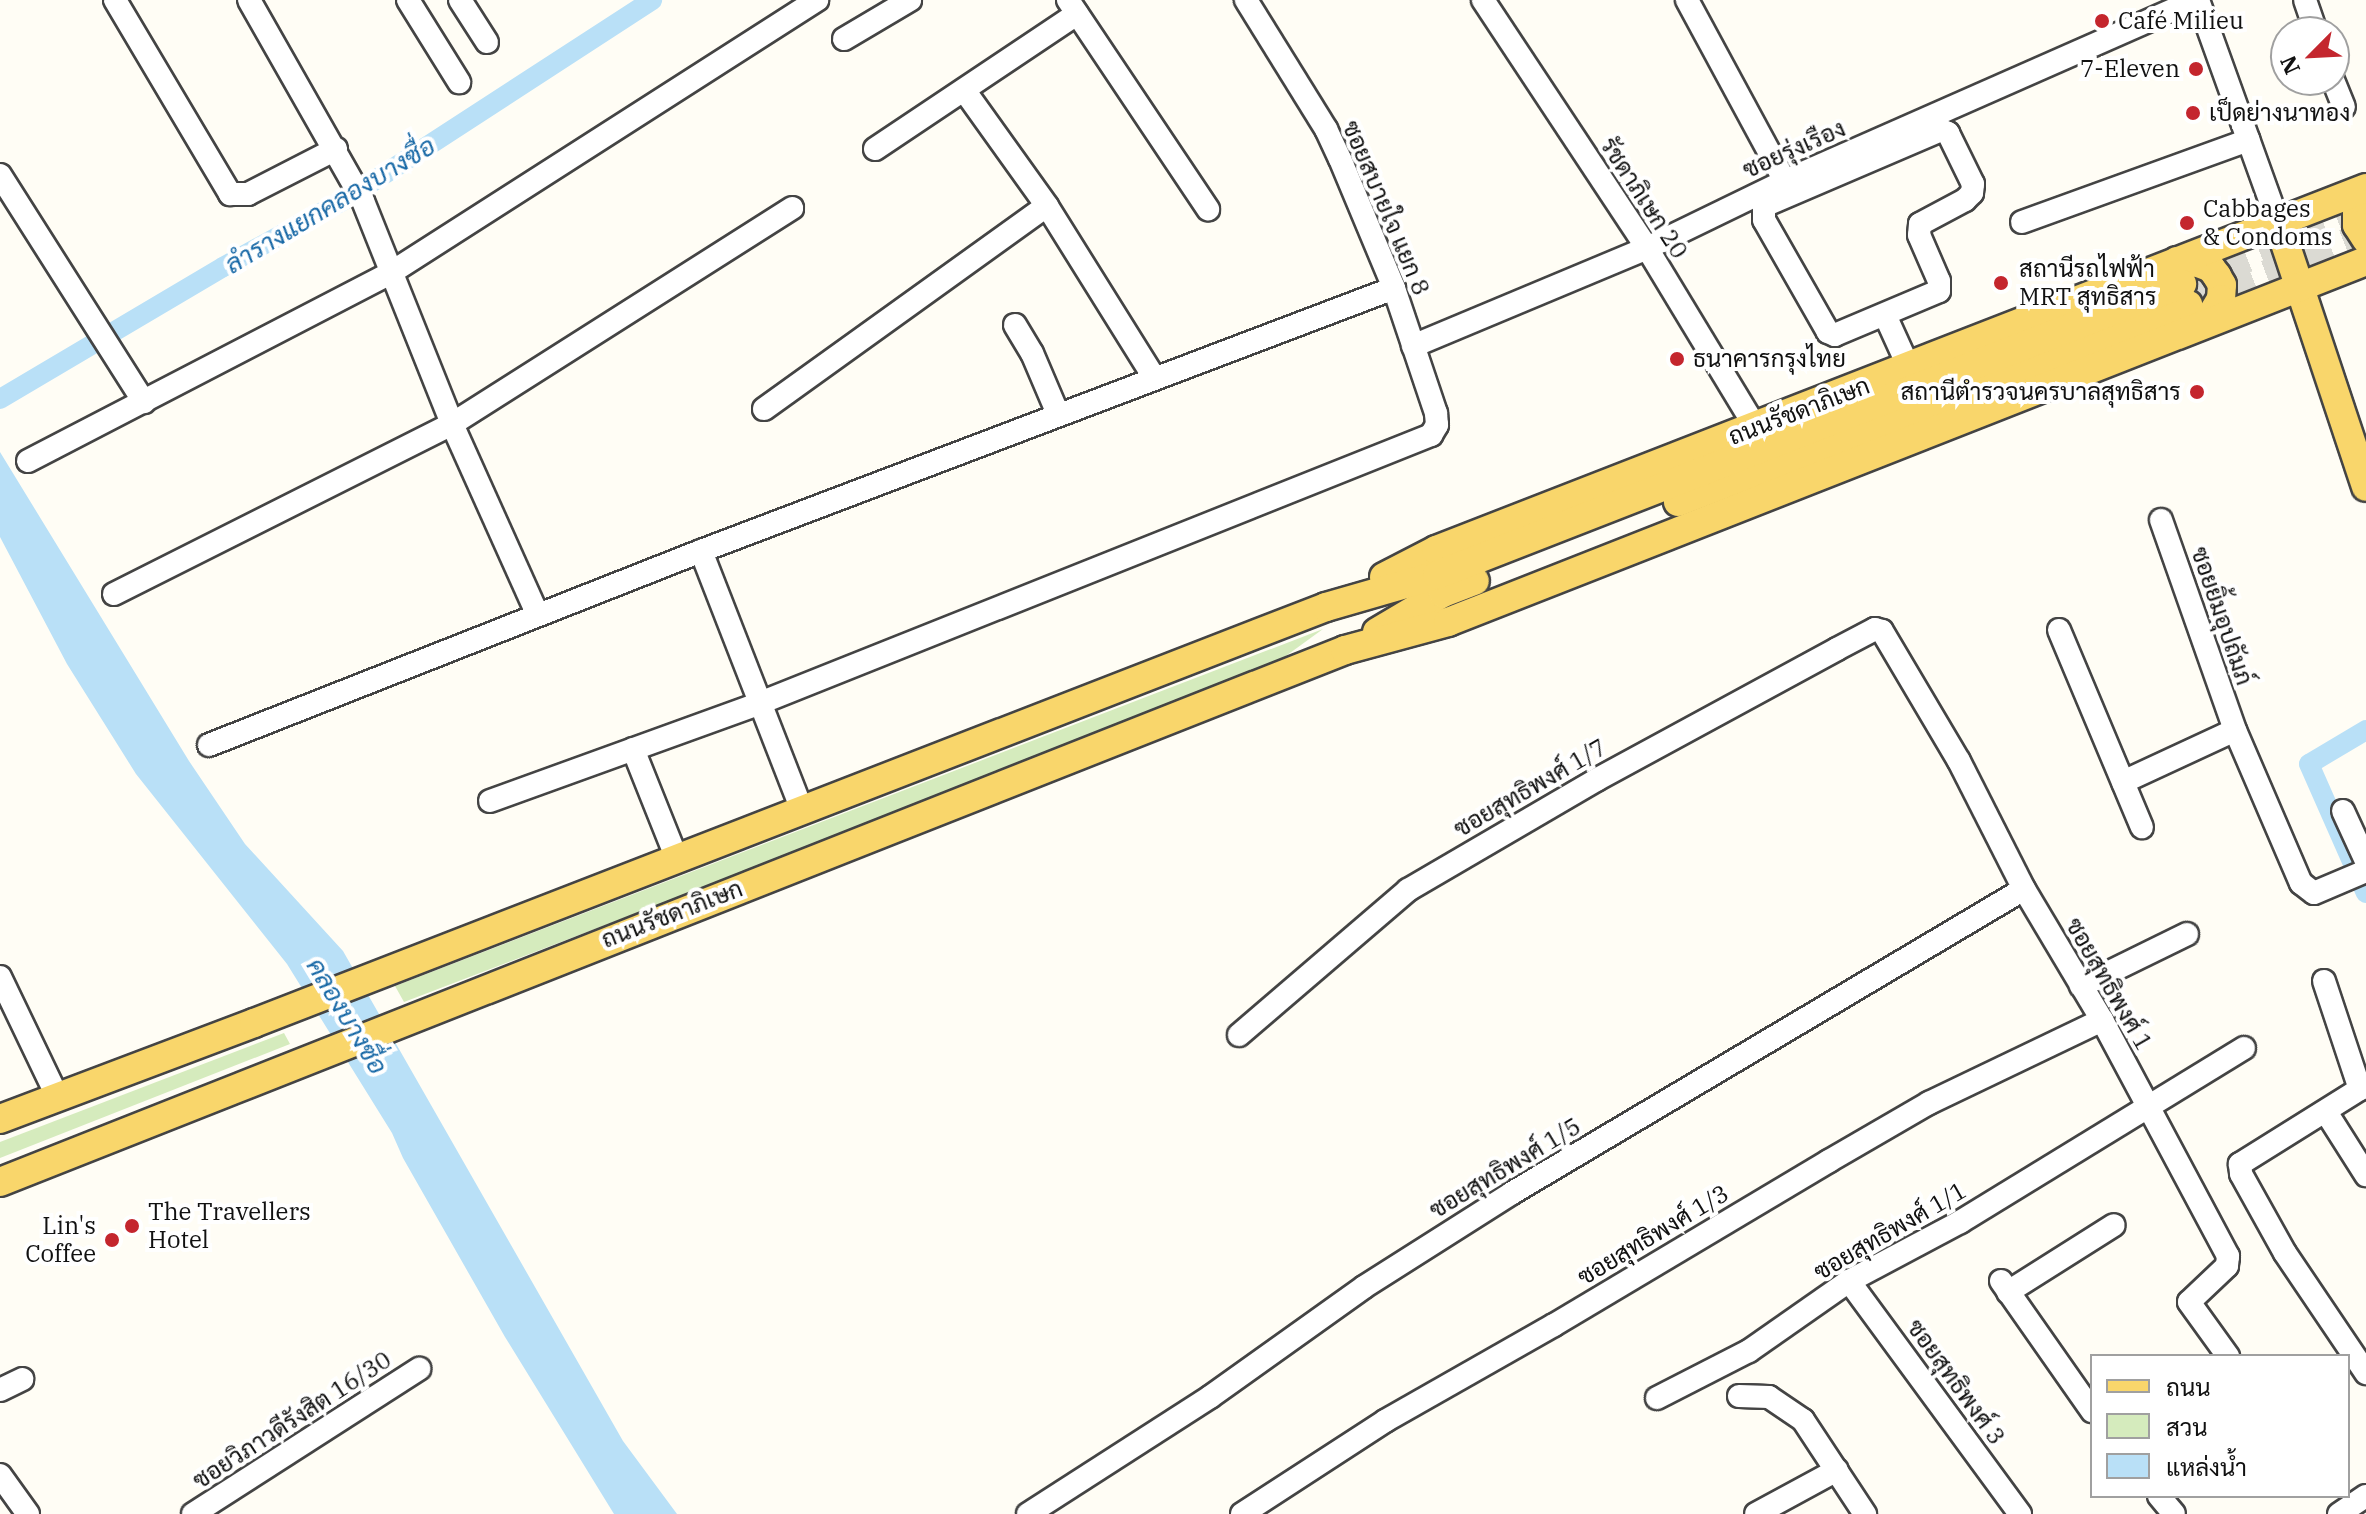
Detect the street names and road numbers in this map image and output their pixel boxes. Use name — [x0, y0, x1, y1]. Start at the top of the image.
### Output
street label: ซอยรุ่งเรือง — [1738, 114, 1850, 184]
street label: ซอยสบายใจ แยก 8 — [1336, 116, 1436, 300]
street label: รัชดาภิเษก 20 — [1594, 132, 1694, 264]
street label: ถนนรัชดาภิเษก — [1724, 371, 1874, 451]
street label: ซอยยิ้มอุปถัมภ์ — [2185, 543, 2259, 689]
street label: ซอยสุทธิพงศ์ 1/7 — [1449, 733, 1611, 843]
street label: ถนนรัชดาภิเษก — [597, 874, 747, 954]
street label: ซอยสุทธิพงศ์ 1 — [2060, 913, 2158, 1055]
street label: ซอยสุทธิพงศ์ 1/5 — [1424, 1112, 1586, 1224]
street label: ซอยสุทธิพงศ์ 1/1 — [1809, 1176, 1971, 1286]
street label: ซอยสุทธิพงศ์ 1/3 — [1572, 1179, 1734, 1291]
street label: ซอยสุทธิพงศ์ 3 — [1901, 1314, 2011, 1450]
street label: ซอยวิภาวดีรังสิต 16/30 — [187, 1345, 397, 1495]

